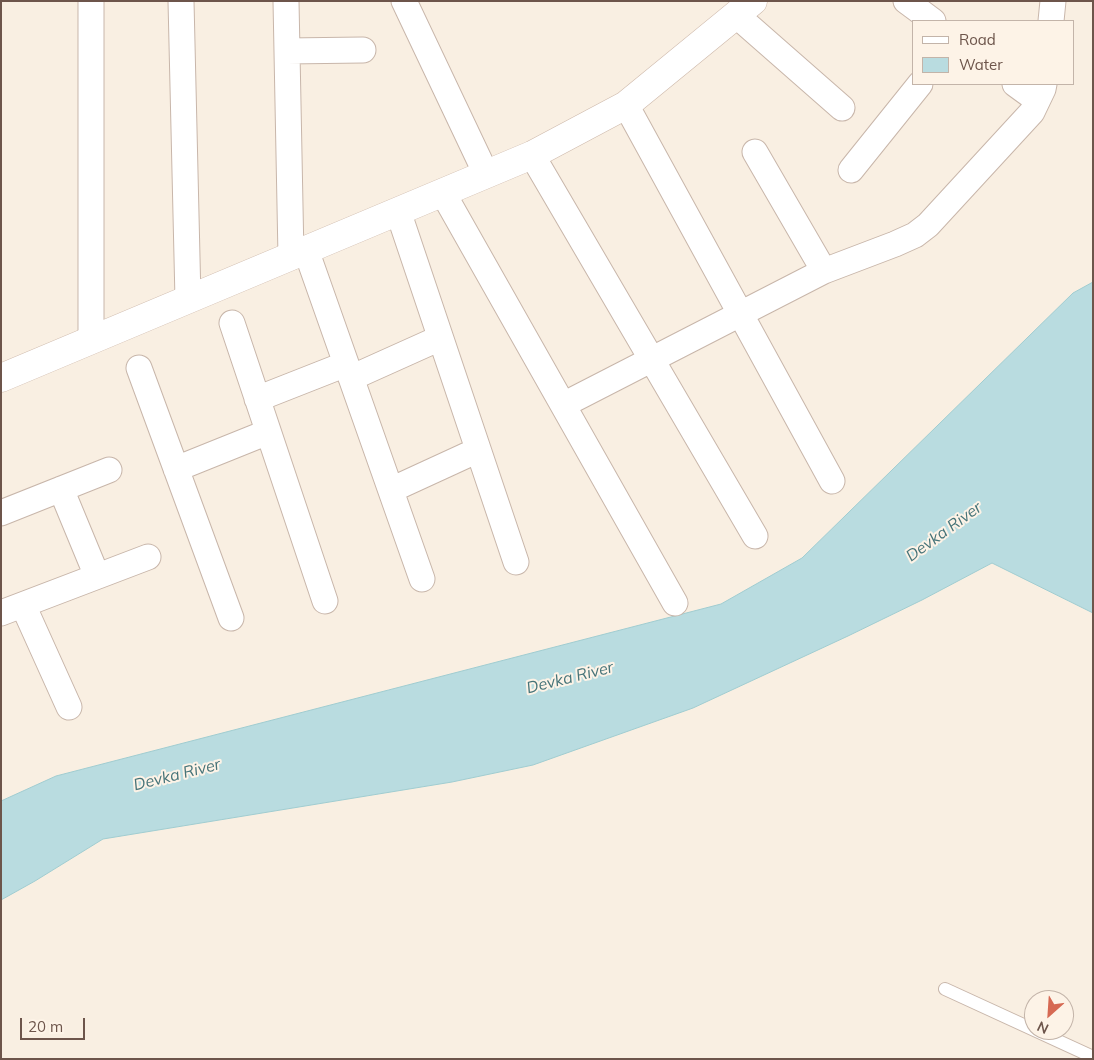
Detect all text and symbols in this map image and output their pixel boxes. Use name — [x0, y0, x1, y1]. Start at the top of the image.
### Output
legend — [912, 20, 1074, 85]
text: Road — [959, 30, 996, 49]
text: Water — [959, 55, 1003, 74]
water label: Devka River — [902, 498, 986, 566]
water label: Devka River — [525, 658, 615, 698]
water label: Devka River — [132, 755, 222, 795]
north arrow — [1024, 990, 1074, 1040]
scale bar — [22, 1008, 88, 1040]
text: 20 m — [28, 1017, 63, 1036]
text: N — [1034, 1017, 1052, 1038]

